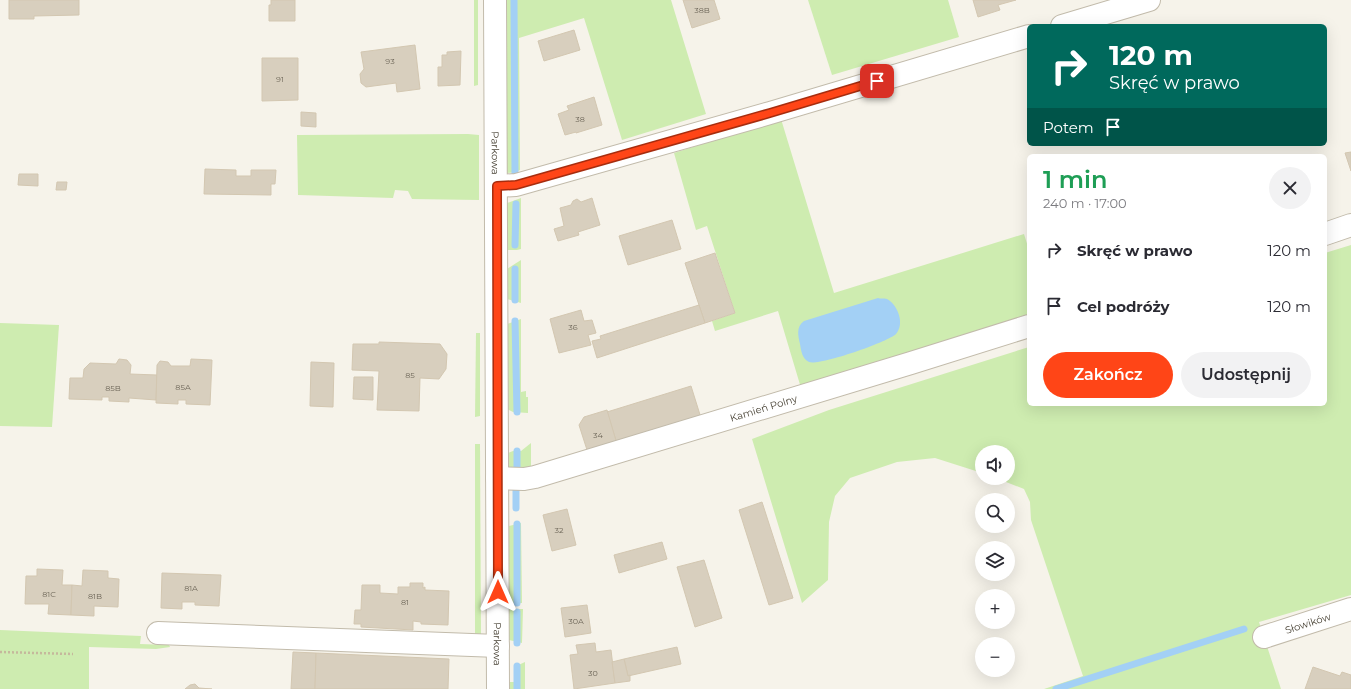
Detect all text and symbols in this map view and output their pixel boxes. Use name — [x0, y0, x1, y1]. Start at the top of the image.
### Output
house number: 38B — [694, 5, 710, 15]
text: 120 m — [1109, 38, 1193, 72]
icon: right — [1043, 40, 1095, 92]
house number: 93 — [385, 56, 395, 66]
pin — [860, 64, 894, 98]
icon: arrive — [866, 70, 888, 92]
text: Skręć w prawo — [1109, 72, 1240, 94]
house number: 91 — [276, 74, 284, 84]
house number: 38 — [575, 114, 585, 124]
icon: arrive — [1102, 116, 1124, 138]
text: Potem — [1043, 118, 1094, 137]
street label: Parkowa — [489, 131, 502, 175]
text: 1 min — [1043, 165, 1107, 194]
button: close — [1269, 167, 1311, 209]
text: 240 m · 17:00 — [1043, 195, 1127, 211]
icon: right — [1043, 239, 1065, 261]
text: Skręć w prawo — [1077, 241, 1193, 260]
text: 120 m — [1267, 241, 1311, 260]
icon: arrive — [1043, 295, 1065, 317]
text: Cel podróży — [1077, 297, 1169, 316]
text: 120 m — [1267, 297, 1311, 316]
house number: 36 — [568, 322, 578, 332]
button: Zakończ — [1043, 352, 1173, 398]
button: Udostępnij — [1181, 352, 1311, 398]
house number: 85 — [405, 370, 415, 380]
house number: 85A — [175, 382, 191, 392]
house number: 85B — [105, 383, 121, 393]
street label: Kamień Polny — [728, 392, 799, 425]
house number: 34 — [593, 430, 604, 440]
map controls — [975, 445, 1015, 677]
button: sound — [975, 445, 1015, 485]
button: search — [975, 493, 1015, 533]
house number: 32 — [554, 525, 564, 535]
button: layers — [975, 541, 1015, 581]
position arrow — [477, 571, 519, 613]
house number: 81A — [184, 583, 198, 593]
house number: 81C — [42, 589, 56, 599]
button: + — [975, 589, 1015, 629]
house number: 81B — [88, 591, 102, 601]
house number: 81 — [401, 597, 409, 607]
street label: Słowików — [1283, 610, 1333, 637]
house number: 30A — [568, 616, 584, 626]
street label: Parkowa — [491, 622, 504, 666]
button: − — [975, 637, 1015, 677]
house number: 30 — [588, 668, 598, 678]

